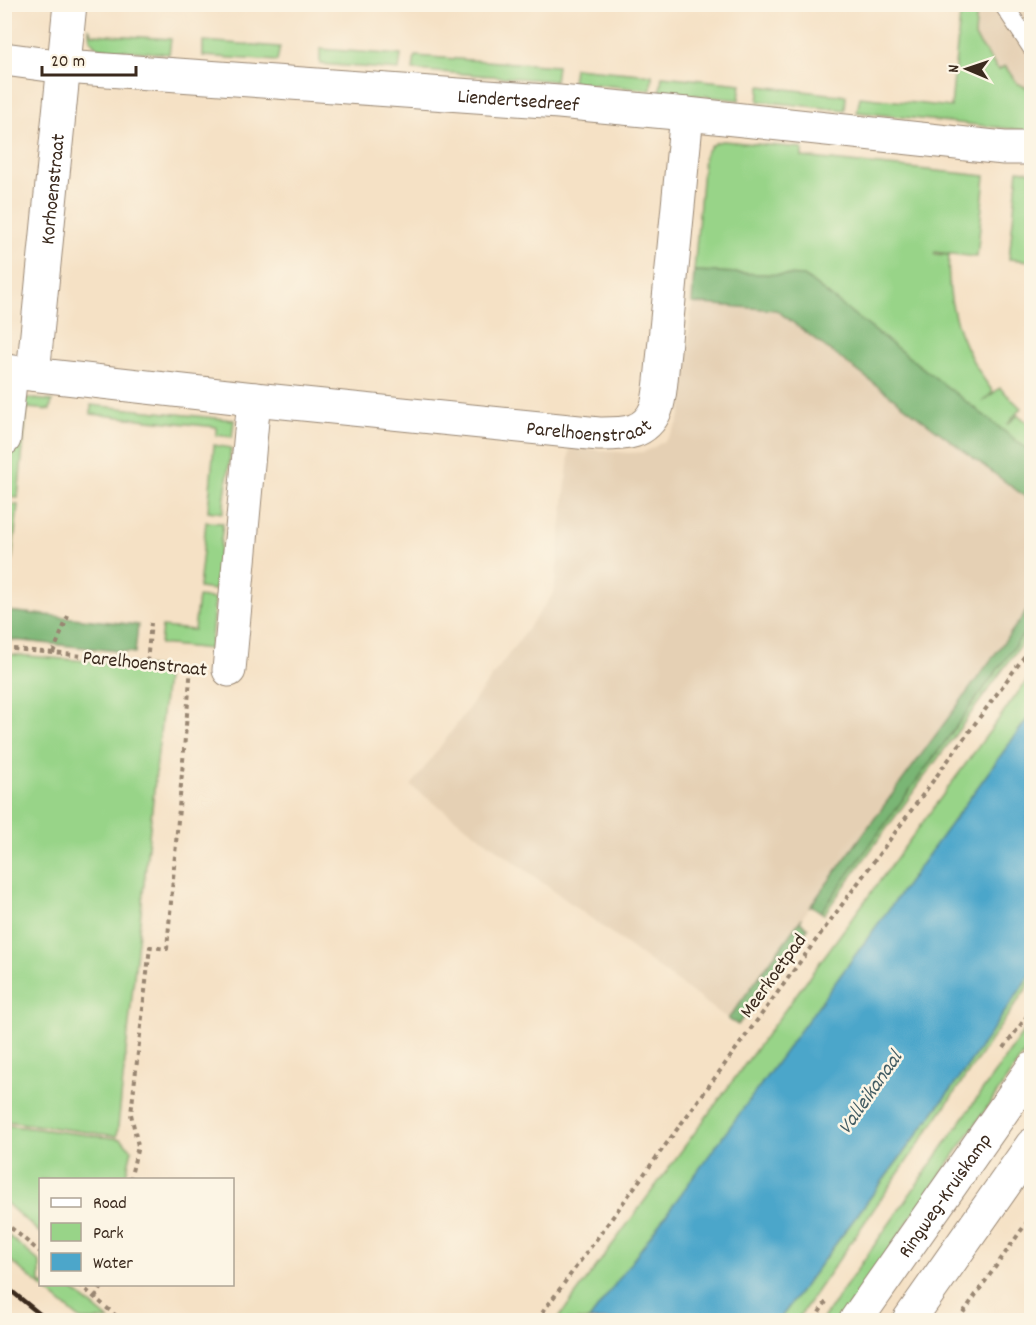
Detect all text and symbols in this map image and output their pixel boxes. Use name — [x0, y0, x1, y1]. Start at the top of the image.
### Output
scale bar — [42, 39, 136, 77]
north arrow — [937, 39, 997, 99]
text: 20 m — [51, 50, 85, 75]
text: N — [943, 64, 966, 73]
street label: Liendertsedreef — [456, 84, 581, 121]
street label: Korhoenstraat — [35, 133, 74, 246]
street label: Parelhoenstraat — [525, 414, 659, 451]
street label: Parelhoenstraat — [81, 645, 208, 685]
street label: Meerkoetpad — [734, 929, 815, 1025]
water label: Valleikanaal — [832, 1044, 912, 1142]
street label: Ringweg-Kruiskamp — [893, 1128, 1000, 1265]
legend — [39, 1178, 234, 1286]
text: Road — [93, 1192, 127, 1217]
text: Park — [93, 1222, 124, 1247]
text: Water — [93, 1252, 133, 1277]

